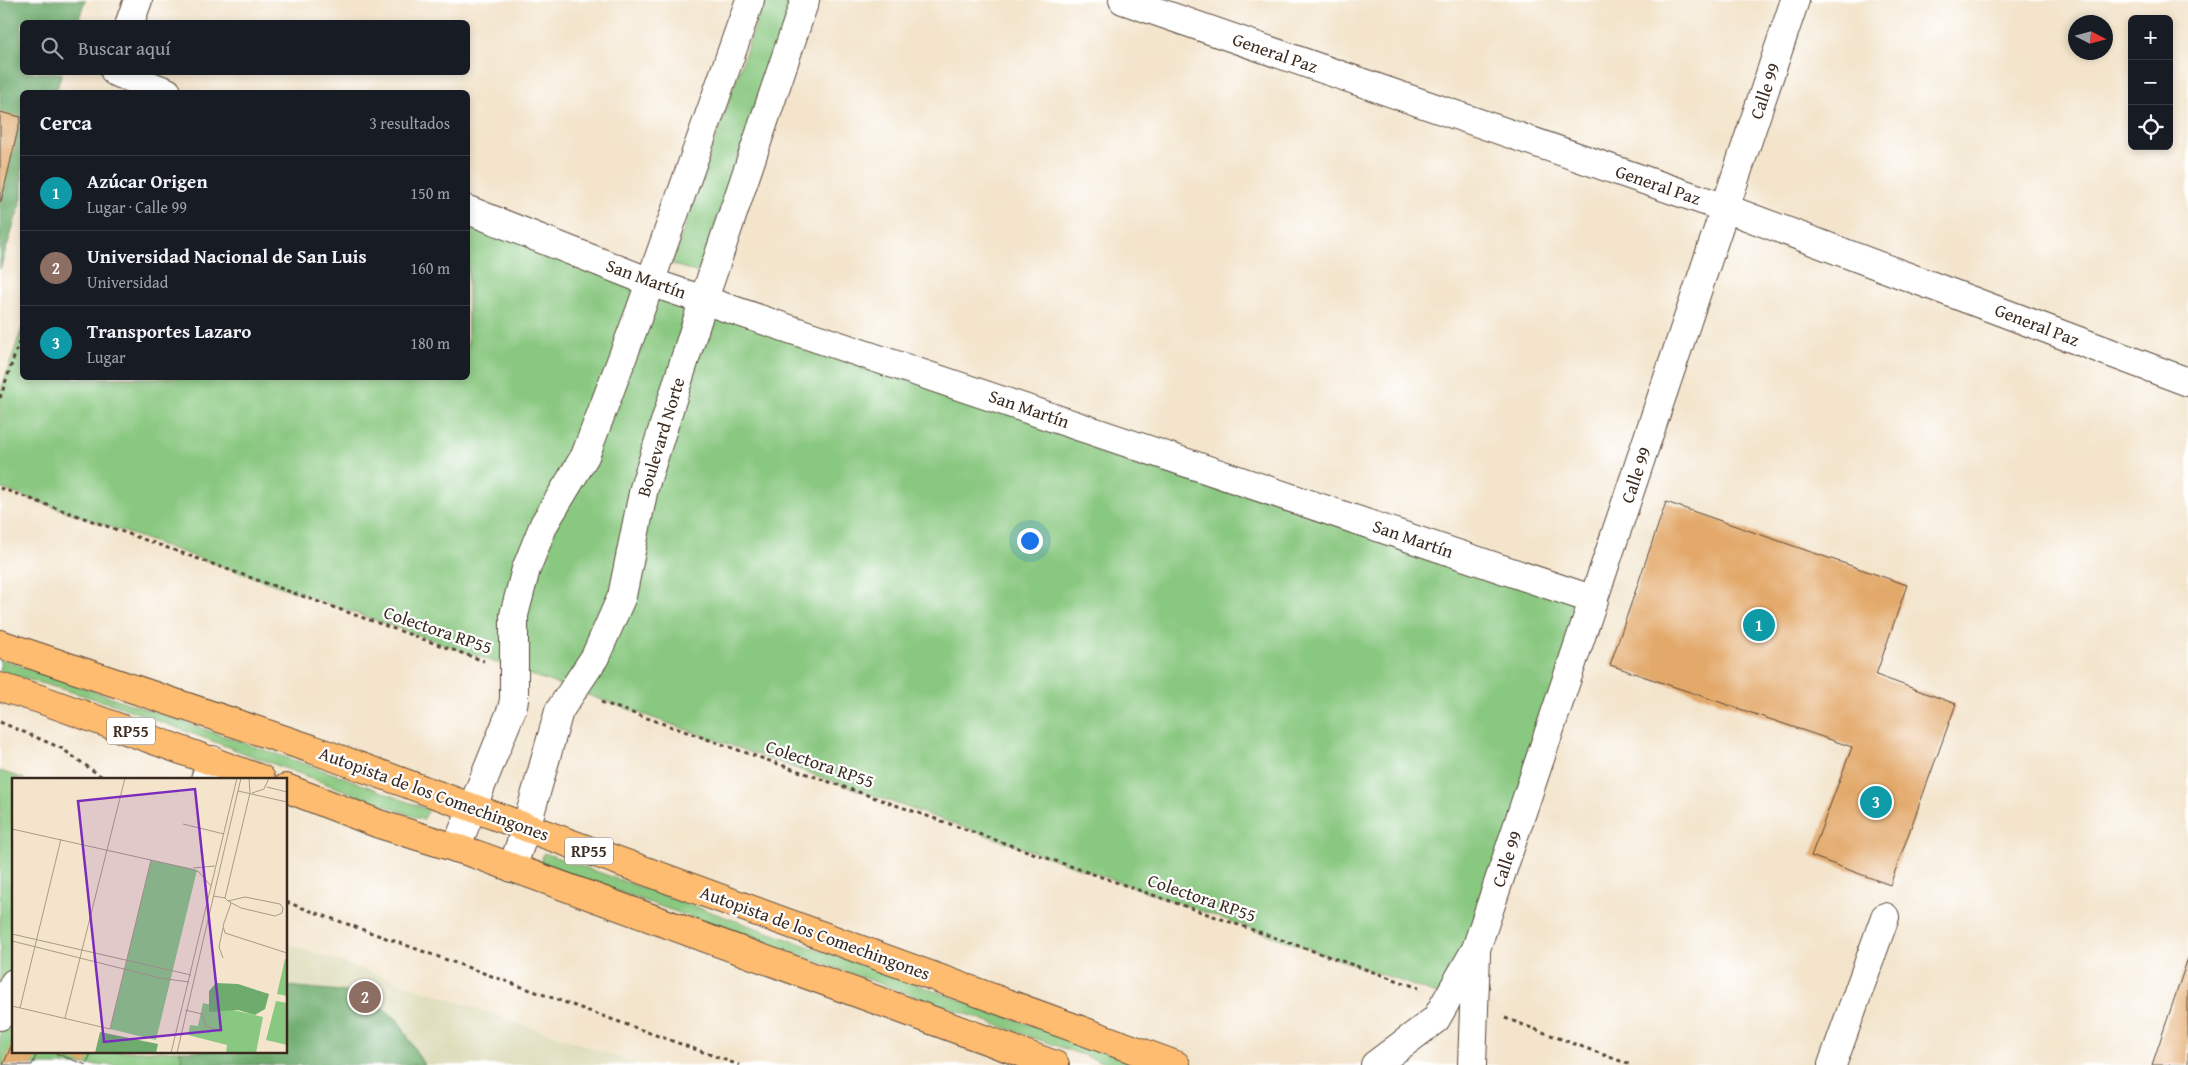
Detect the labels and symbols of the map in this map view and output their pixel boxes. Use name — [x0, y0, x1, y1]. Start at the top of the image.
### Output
north arrow — [2068, 15, 2113, 60]
street label: General Paz — [1229, 25, 1321, 80]
street label: Calle 99 — [1742, 59, 1787, 123]
street label: General Paz — [1612, 157, 1704, 212]
street label: San Martín — [602, 252, 690, 306]
street label: General Paz — [1991, 296, 2083, 353]
street label: Boulevard Norte — [630, 374, 692, 500]
street label: San Martín — [985, 382, 1073, 435]
street label: Calle 99 — [1613, 443, 1658, 507]
street label: San Martín — [1369, 512, 1457, 565]
your location — [1017, 528, 1043, 554]
street label: Colectora RP55 — [380, 598, 496, 661]
pin: 1 — [1743, 606, 1775, 644]
road number: RP55 — [107, 718, 155, 744]
street label: Colectora RP55 — [762, 732, 878, 795]
street label: Autopista de los Comechingones — [315, 739, 553, 848]
inset map — [12, 778, 288, 1052]
pin: 3 — [1860, 783, 1892, 821]
street label: Calle 99 — [1484, 827, 1529, 891]
road number: RP55 — [565, 838, 613, 864]
street label: Colectora RP55 — [1144, 866, 1260, 929]
street label: Autopista de los Comechingones — [696, 878, 934, 987]
pin: 2 — [349, 978, 381, 1016]

